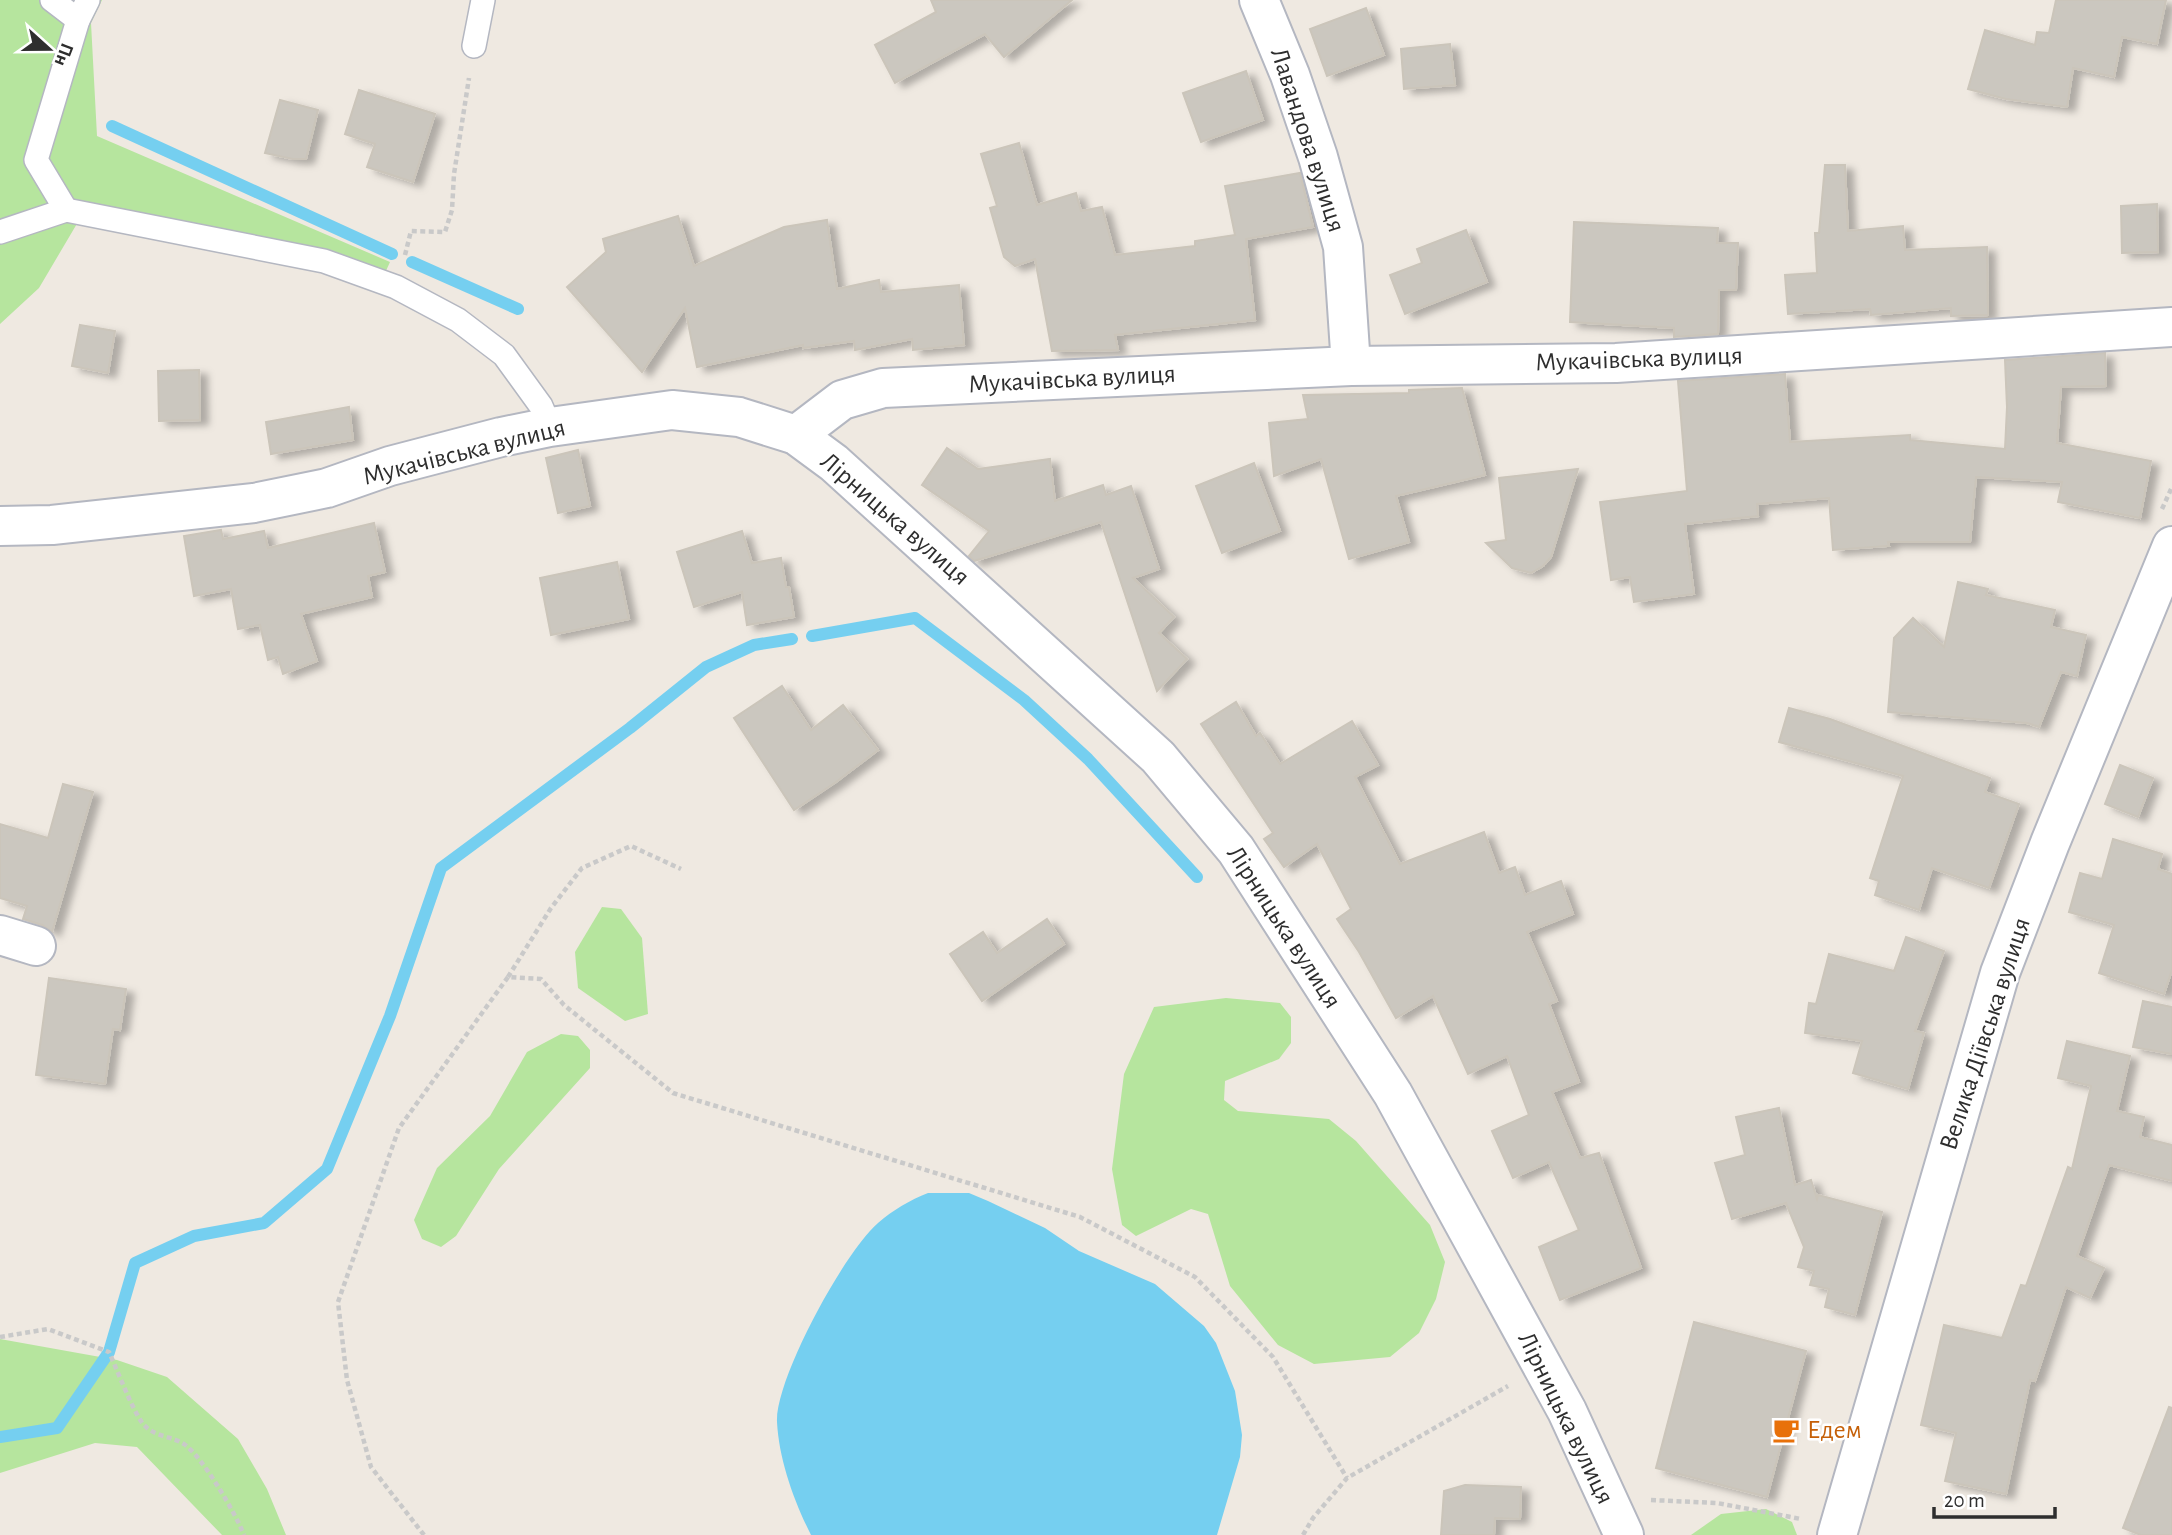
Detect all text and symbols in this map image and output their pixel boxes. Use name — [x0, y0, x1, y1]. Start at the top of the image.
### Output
north arrow — [14, 14, 84, 84]
text: Пн — [50, 40, 76, 69]
street label: Лавандова вулиця — [1266, 45, 1350, 235]
street label: Мукачівська вулиця — [1535, 342, 1743, 376]
street label: Мукачівська вулиця — [968, 361, 1176, 397]
street label: Мукачівська вулиця — [360, 414, 568, 490]
street label: Лірницька вулиця — [816, 448, 974, 590]
street label: Лірницька вулиця — [1222, 841, 1346, 1013]
street label: Велика Діївська вулиця — [1935, 915, 2035, 1153]
street label: Лірницька вулиця — [1513, 1328, 1619, 1508]
cafe icon: Едем — [1771, 1415, 1801, 1445]
place label: Едем — [1807, 1417, 1862, 1443]
scale bar — [1934, 1476, 2055, 1520]
text: 20 m — [1944, 1490, 1985, 1511]

